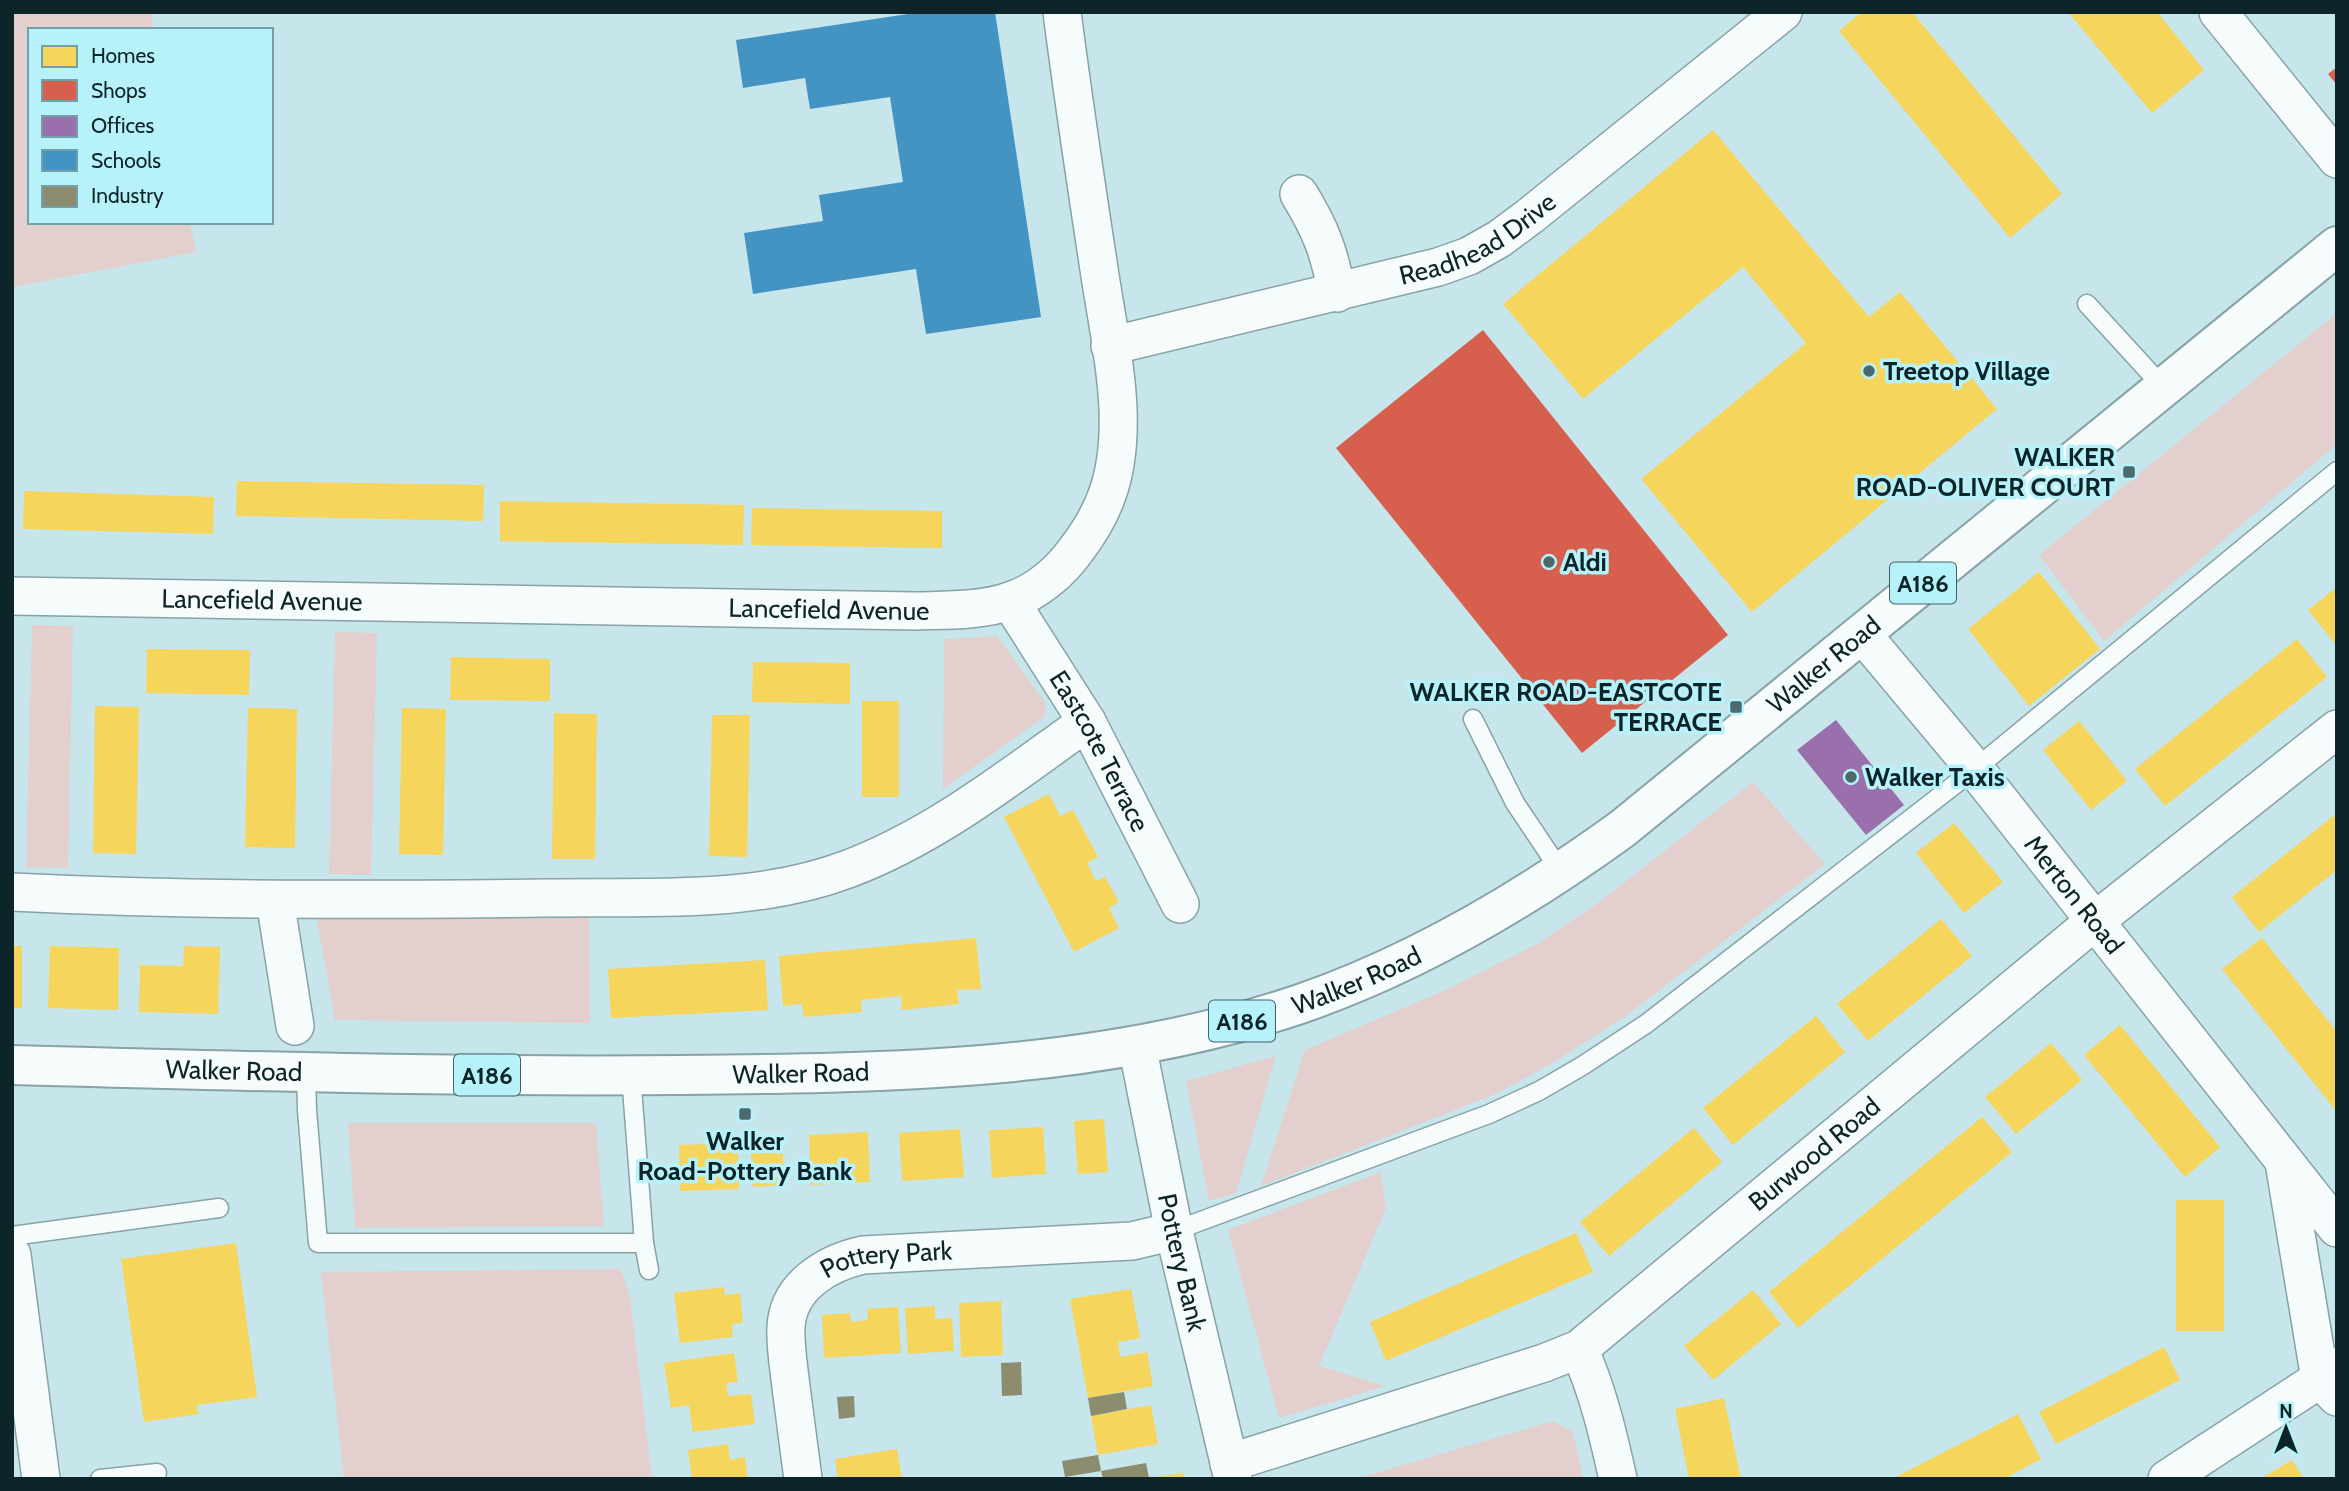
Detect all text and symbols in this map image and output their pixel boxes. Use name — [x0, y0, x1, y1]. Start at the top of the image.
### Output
legend — [28, 28, 273, 224]
text: Homes — [91, 43, 155, 68]
text: Shops — [91, 78, 147, 103]
text: Offices — [91, 113, 155, 138]
text: Schools — [91, 148, 161, 173]
text: Industry — [91, 183, 164, 208]
street label: Readhead Drive — [1396, 186, 1562, 292]
place label: Treetop Village — [1883, 355, 2050, 387]
marker: Treetop Village — [1861, 363, 1877, 379]
place label: WALKER ROAD-OLIVER COURT — [1856, 441, 2116, 503]
marker: WALKER ROAD-OLIVER COURT — [2121, 464, 2137, 480]
place label: Aldi — [1563, 546, 1607, 578]
marker: Aldi — [1541, 554, 1557, 570]
road number: A186 — [1890, 562, 1956, 604]
street label: Lancefield Avenue — [161, 582, 363, 618]
street label: Lancefield Avenue — [728, 592, 930, 627]
street label: Walker Road — [1761, 609, 1887, 720]
street label: Eastcote Terrace — [1042, 665, 1156, 837]
place label: WALKER ROAD-EASTCOTE TERRACE — [1410, 676, 1722, 738]
marker: WALKER ROAD-EASTCOTE TERRACE — [1728, 699, 1744, 715]
place label: Walker Taxis — [1865, 761, 2005, 793]
marker: Walker Taxis — [1843, 769, 1859, 785]
street label: Merton Road — [2017, 829, 2131, 960]
street label: Walker Road — [1288, 939, 1426, 1022]
road number: A186 — [1209, 1001, 1275, 1042]
street label: Walker Road — [165, 1053, 303, 1088]
road number: A186 — [454, 1055, 520, 1096]
street label: Walker Road — [732, 1055, 870, 1090]
street label: Burwood Road — [1742, 1090, 1887, 1218]
marker: Walker Road-Pottery Bank — [737, 1106, 753, 1122]
place label: Walker Road-Pottery Bank — [638, 1125, 853, 1187]
street label: Pottery Bank — [1151, 1191, 1213, 1335]
street label: Pottery Park — [814, 1234, 953, 1285]
north arrow — [2251, 1393, 2321, 1463]
text: N — [2279, 1400, 2293, 1423]

